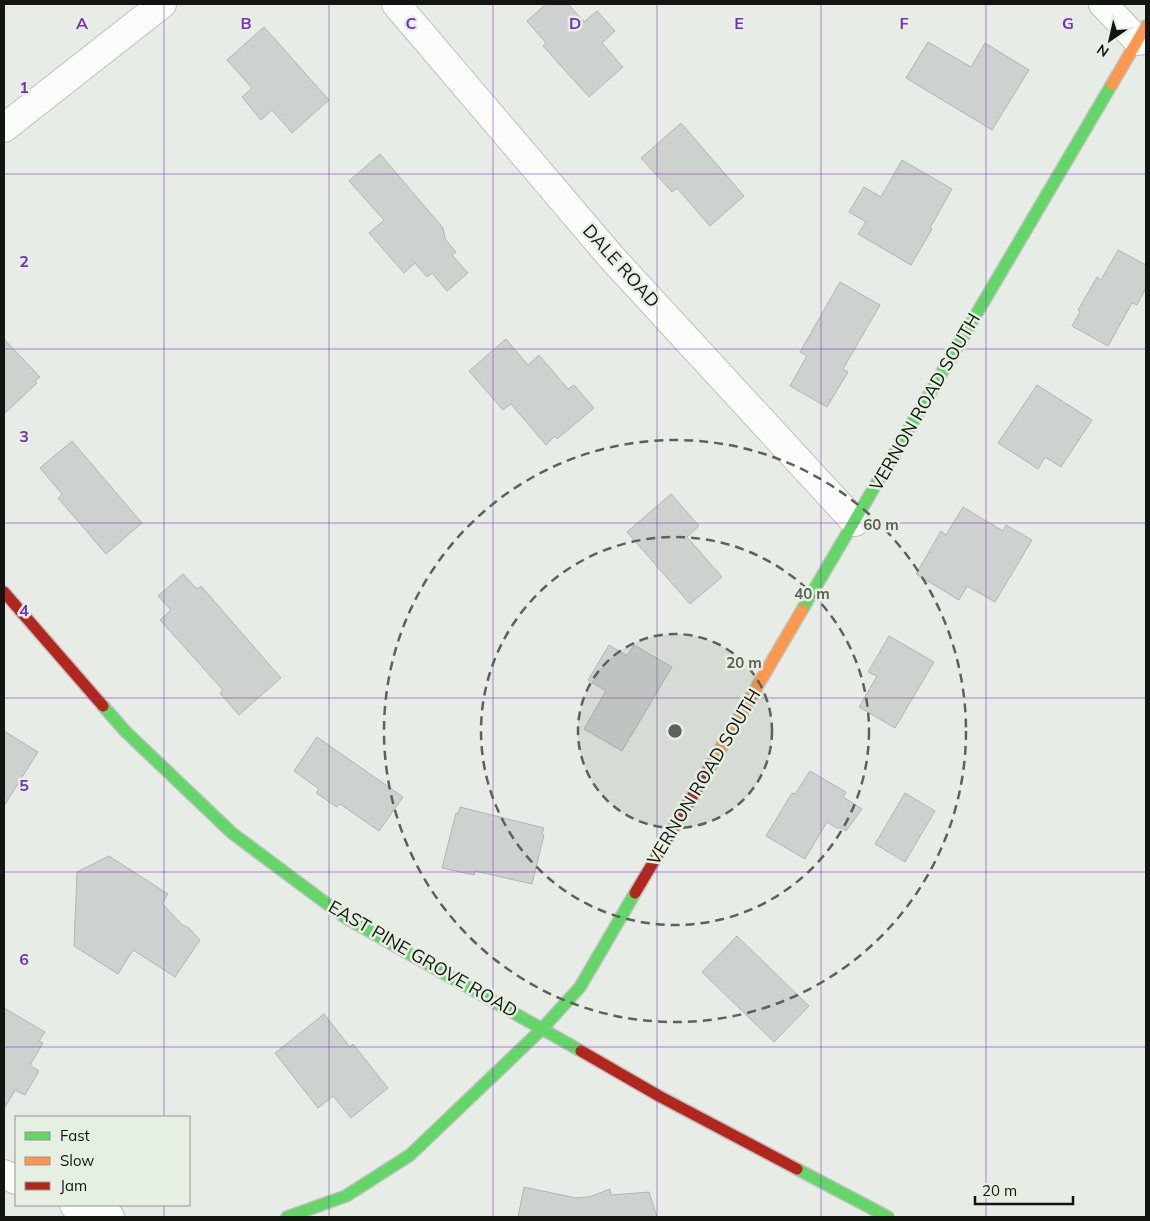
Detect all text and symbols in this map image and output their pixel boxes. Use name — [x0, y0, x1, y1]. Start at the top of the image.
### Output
text: A — [76, 13, 88, 33]
text: B — [240, 13, 252, 33]
text: C — [406, 13, 417, 33]
text: D — [569, 13, 581, 33]
text: E — [734, 13, 744, 33]
text: F — [899, 13, 909, 33]
text: G — [1062, 13, 1074, 33]
north arrow — [1085, 15, 1135, 65]
text: N — [1093, 40, 1112, 61]
text: 1 — [19, 77, 29, 97]
street label: DALE ROAD — [578, 219, 665, 312]
text: 2 — [19, 251, 29, 271]
street label: VERNON ROAD SOUTH — [864, 309, 985, 495]
text: 3 — [19, 426, 29, 446]
text: 60 m — [863, 515, 899, 534]
text: 40 m — [794, 584, 830, 603]
text: 4 — [19, 600, 29, 620]
text: 20 m — [726, 653, 762, 672]
street label: VERNON ROAD SOUTH — [642, 684, 765, 869]
centre of rings — [666, 722, 684, 740]
text: 5 — [19, 775, 29, 795]
street label: EAST PINE GROVE ROAD — [325, 895, 522, 1022]
text: 6 — [19, 949, 29, 969]
legend — [15, 1116, 190, 1206]
text: Fast — [60, 1126, 90, 1145]
text: Slow — [60, 1151, 94, 1170]
scale bar — [975, 1174, 1072, 1206]
text: Jam — [60, 1176, 87, 1195]
text: 20 m — [982, 1181, 1017, 1200]

